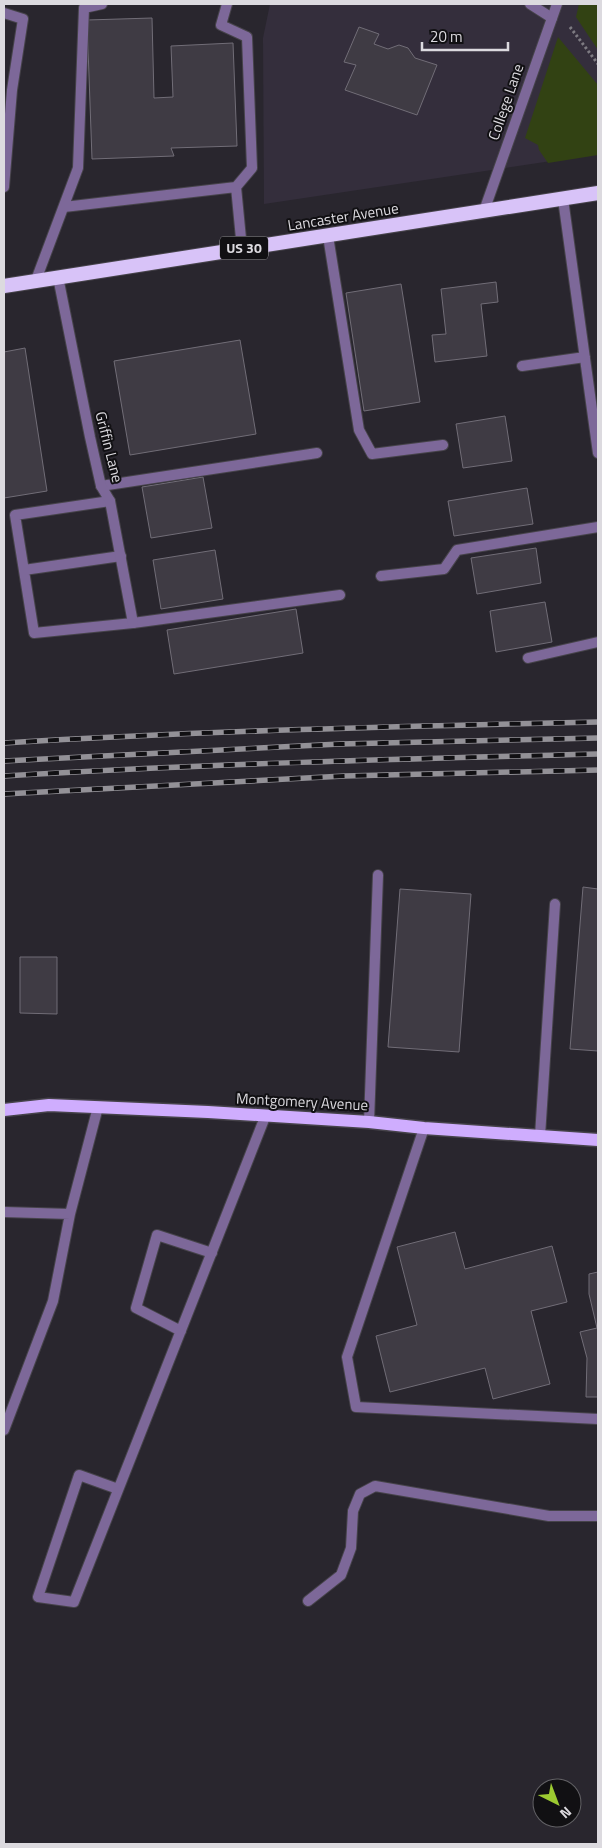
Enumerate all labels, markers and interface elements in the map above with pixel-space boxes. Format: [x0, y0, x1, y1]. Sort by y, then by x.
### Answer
scale bar [422, 20, 508, 52]
text: 20 m [430, 25, 463, 48]
street label: College Lane [482, 61, 529, 143]
street label: Lancaster Avenue [286, 196, 400, 237]
road number: US 30 [220, 237, 268, 260]
street label: Griffin Lane [90, 409, 129, 485]
street label: Montgomery Avenue [235, 1087, 369, 1116]
north arrow [532, 1778, 582, 1828]
text: N [555, 1802, 577, 1824]

